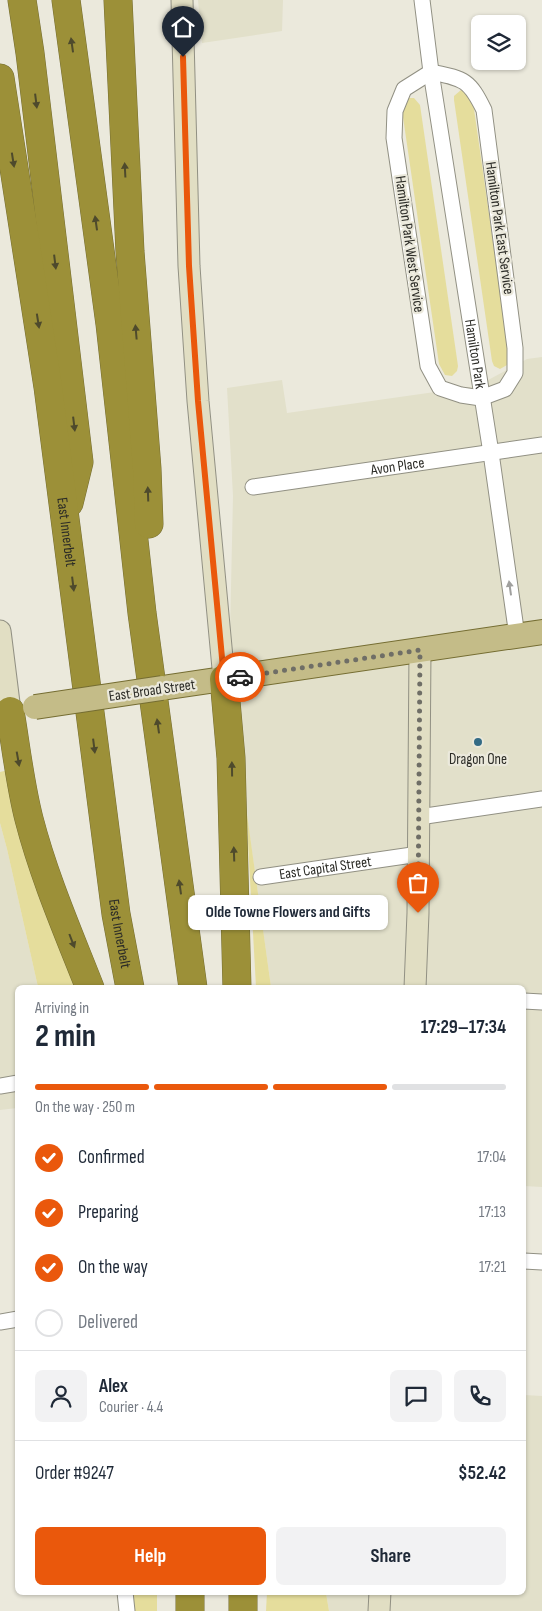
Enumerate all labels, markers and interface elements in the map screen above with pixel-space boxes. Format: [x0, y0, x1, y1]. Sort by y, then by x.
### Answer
pin [162, 6, 204, 57]
icon: home [169, 13, 197, 41]
map controls [471, 15, 526, 70]
button: layers [471, 15, 526, 70]
one-way arrow [68, 37, 76, 53]
one-way arrow [32, 93, 40, 109]
one-way arrow [10, 153, 18, 169]
street label: Hamilton Park East Service [481, 160, 518, 296]
one-way arrow [121, 162, 129, 178]
street label: Hamilton Park West Service [391, 175, 428, 314]
one-way arrow [92, 215, 100, 231]
one-way arrow [51, 255, 59, 271]
one-way arrow [34, 313, 42, 329]
street label: Hamilton Park [460, 318, 490, 390]
one-way arrow [132, 324, 140, 340]
one-way arrow [70, 416, 78, 432]
street label: Avon Place [369, 453, 426, 480]
one-way arrow [144, 486, 152, 502]
street label: East Innerbelt [52, 496, 80, 568]
one-way arrow [69, 577, 77, 593]
one-way arrow [506, 580, 514, 596]
courier [215, 652, 265, 702]
icon: car [226, 663, 254, 691]
street label: East Broad Street [108, 675, 197, 706]
one-way arrow [154, 718, 162, 734]
marker: Dragon One [472, 736, 484, 748]
one-way arrow [90, 738, 98, 754]
place label: Dragon One [449, 750, 507, 769]
one-way arrow [14, 751, 22, 767]
one-way arrow [227, 761, 235, 777]
one-way arrow [229, 846, 237, 862]
street label: East Capital Street [278, 852, 373, 884]
pin [397, 862, 439, 913]
icon: bag [404, 869, 432, 897]
one-way arrow [176, 879, 184, 895]
callout: Olde Towne Flowers and Gifts [188, 896, 388, 930]
street label: East Innerbelt [104, 898, 135, 970]
text: Olde Towne Flowers and Gifts [206, 903, 370, 922]
one-way arrow [69, 934, 76, 949]
text: Arriving in [35, 999, 89, 1018]
text: 17:29–17:34 [421, 1016, 506, 1039]
text: 2 min [35, 1017, 96, 1056]
text: On the way · 250 m [35, 1098, 135, 1117]
icon: check [35, 1144, 63, 1172]
text: Confirmed [78, 1146, 145, 1169]
text: 17:04 [477, 1148, 506, 1167]
icon: check [35, 1199, 63, 1227]
text: Preparing [78, 1201, 139, 1224]
text: 17:13 [479, 1203, 506, 1222]
icon: check [35, 1254, 63, 1282]
text: On the way [78, 1256, 148, 1279]
text: 17:21 [479, 1258, 506, 1277]
text: Delivered [78, 1311, 138, 1334]
button: person [35, 1370, 87, 1422]
button: chat [390, 1370, 442, 1422]
button: phone [454, 1370, 506, 1422]
text: Alex [99, 1375, 128, 1398]
text: Courier · 4.4 [99, 1398, 163, 1417]
text: Order #9247 [35, 1462, 114, 1485]
text: $52.42 [458, 1462, 506, 1485]
button: Help [35, 1527, 266, 1585]
button: Share [276, 1527, 506, 1585]

